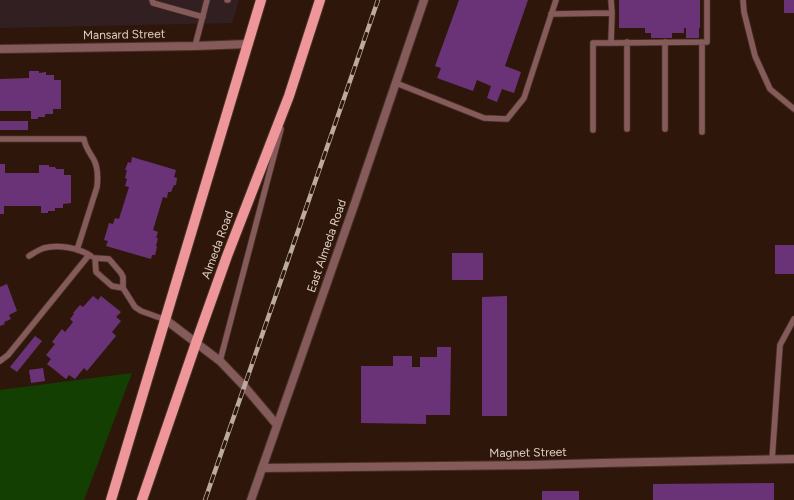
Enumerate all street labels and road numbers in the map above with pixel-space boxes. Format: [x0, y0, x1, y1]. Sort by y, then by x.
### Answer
street label: Mansard Street [83, 27, 165, 43]
street label: East Almeda Road [304, 198, 350, 294]
street label: Almeda Road [199, 209, 237, 281]
street label: Magnet Street [489, 445, 567, 461]

